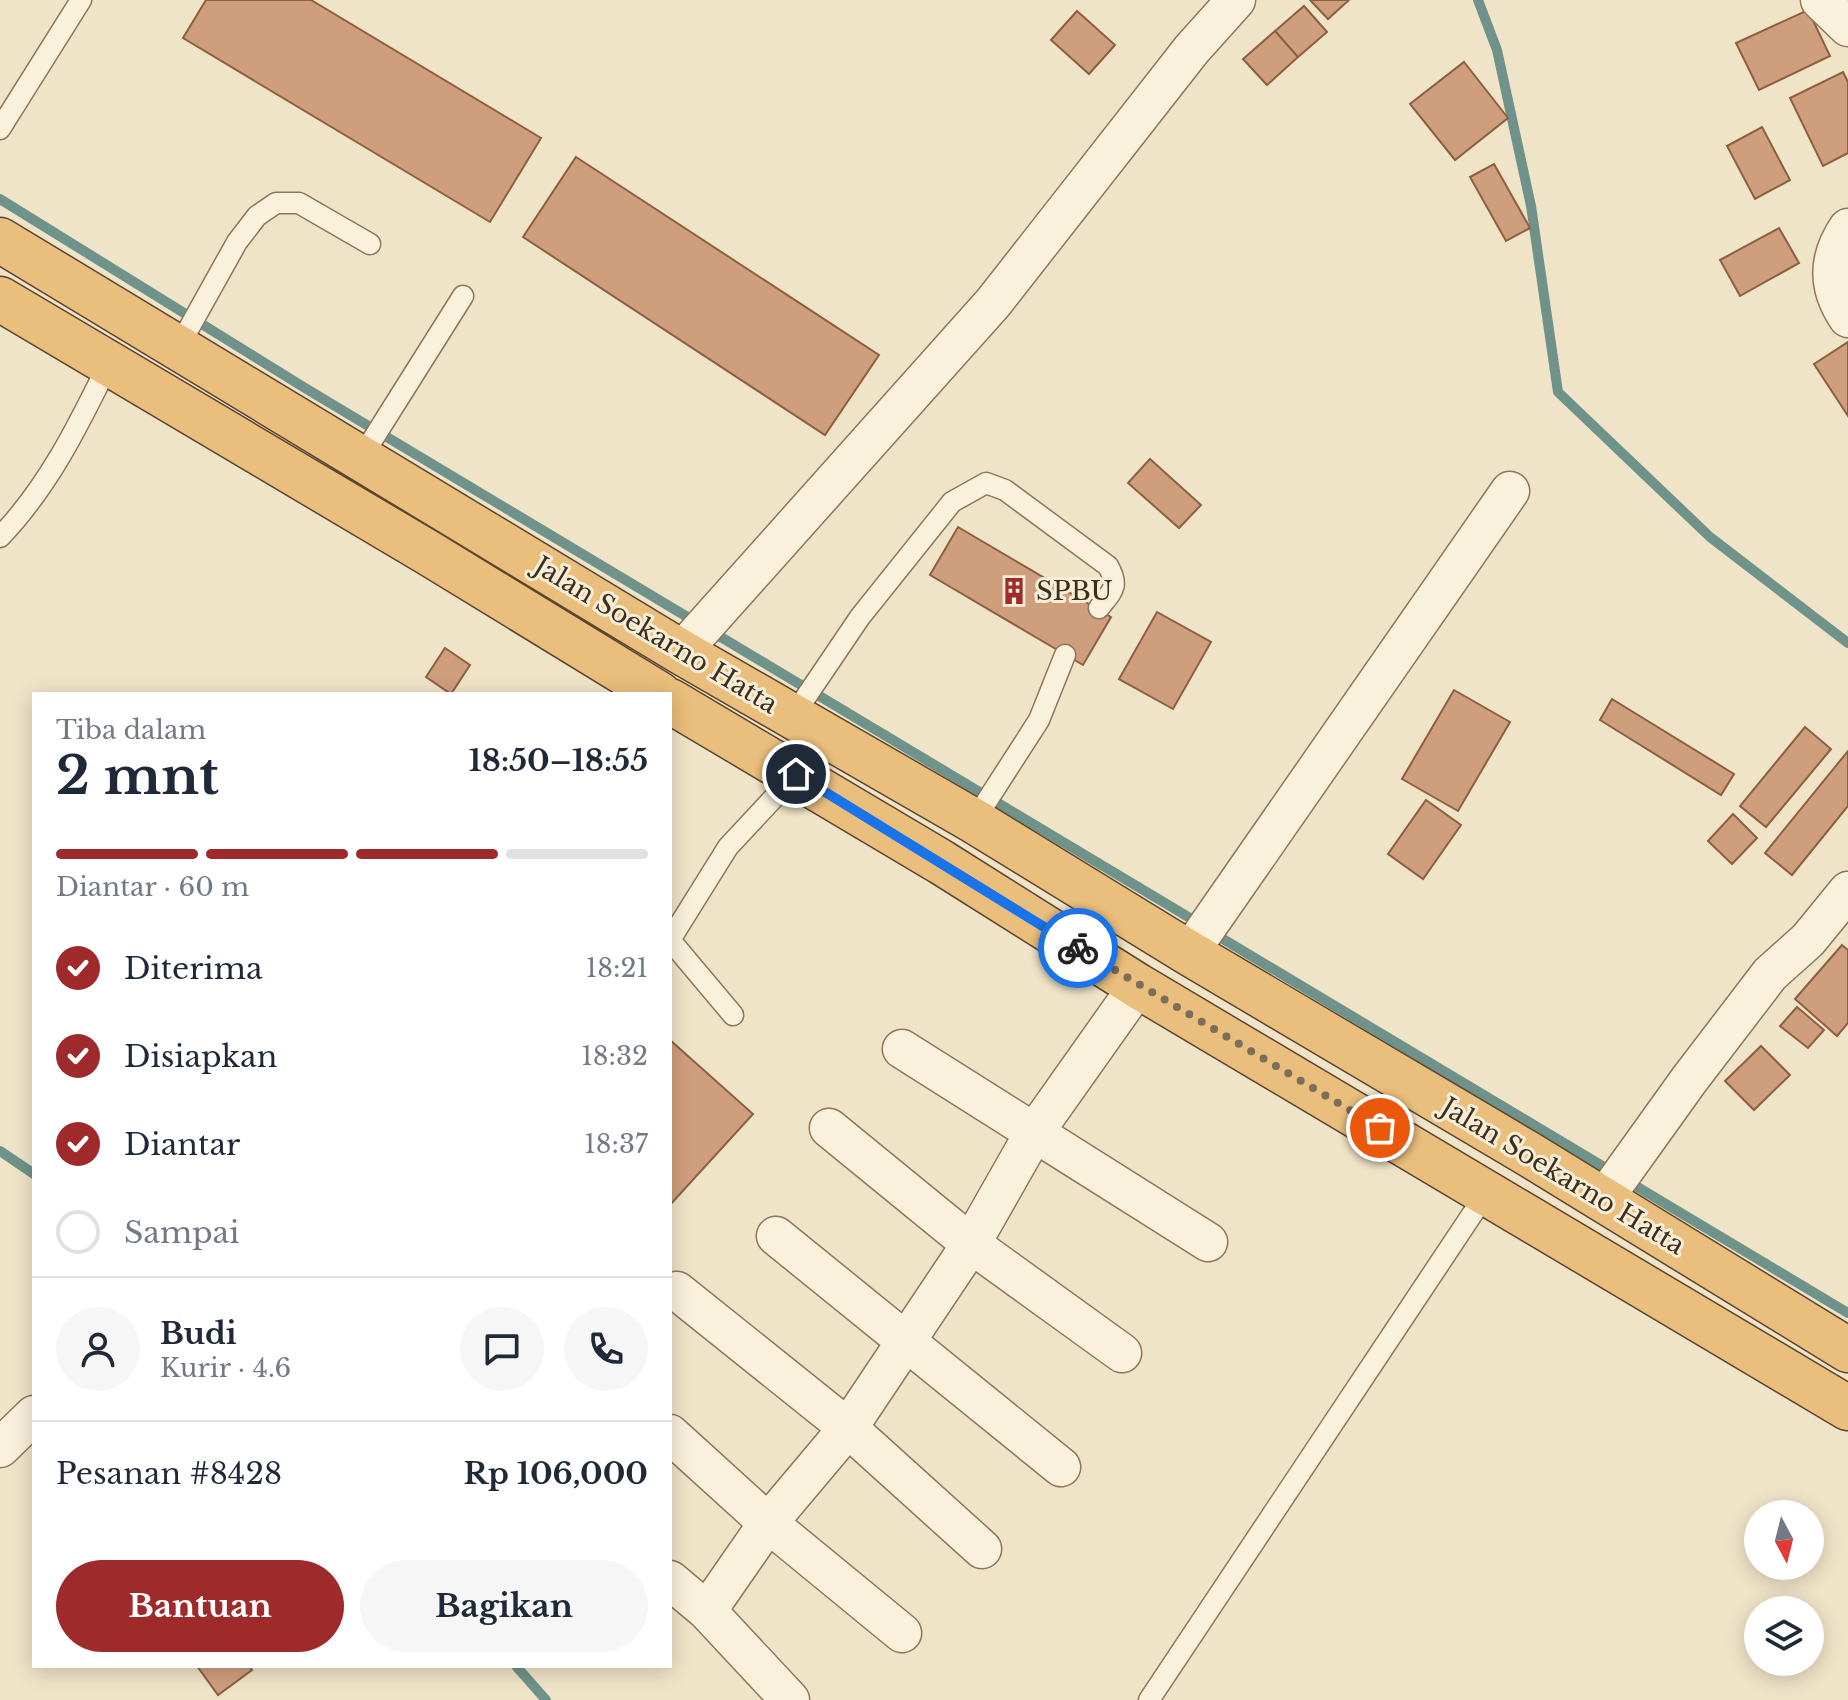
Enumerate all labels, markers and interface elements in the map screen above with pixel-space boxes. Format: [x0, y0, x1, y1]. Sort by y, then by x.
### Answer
street label: Jalan Soekarno Hatta [526, 548, 784, 721]
place label: SPBU [1036, 575, 1113, 607]
building icon: SPBU [999, 576, 1029, 606]
text: Tiba dalam [56, 714, 206, 746]
pin [762, 740, 830, 808]
text: 18:50–18:55 [469, 742, 648, 779]
text: 2 mnt [56, 744, 219, 808]
icon: home [774, 752, 818, 796]
text: Diantar · 60 m [56, 871, 249, 903]
courier [1038, 908, 1118, 988]
icon: bike [1056, 926, 1100, 970]
icon: check [56, 946, 100, 990]
text: Diterima [124, 950, 263, 987]
text: 18:21 [586, 952, 648, 984]
icon: check [56, 1034, 100, 1078]
text: Disiapkan [124, 1038, 277, 1075]
text: 18:32 [581, 1040, 648, 1072]
street label: Jalan Soekarno Hatta [1433, 1089, 1691, 1262]
pin [1346, 1094, 1414, 1162]
icon: bag [1358, 1106, 1402, 1150]
icon: check [56, 1122, 100, 1166]
text: Diantar [124, 1126, 240, 1163]
text: 18:37 [584, 1128, 648, 1160]
text: Sampai [124, 1214, 239, 1251]
button: person [56, 1307, 140, 1391]
button: chat [460, 1307, 544, 1391]
button: phone [564, 1307, 648, 1391]
text: Budi [160, 1315, 237, 1352]
text: Kurir · 4.6 [160, 1352, 291, 1384]
text: Pesanan #8428 [56, 1455, 282, 1492]
text: Rp 106,000 [464, 1455, 648, 1492]
north arrow [1744, 1500, 1824, 1580]
map controls [1744, 1500, 1824, 1676]
button: Bantuan [56, 1560, 344, 1652]
button: Bagikan [360, 1560, 648, 1652]
button: layers [1744, 1596, 1824, 1676]

